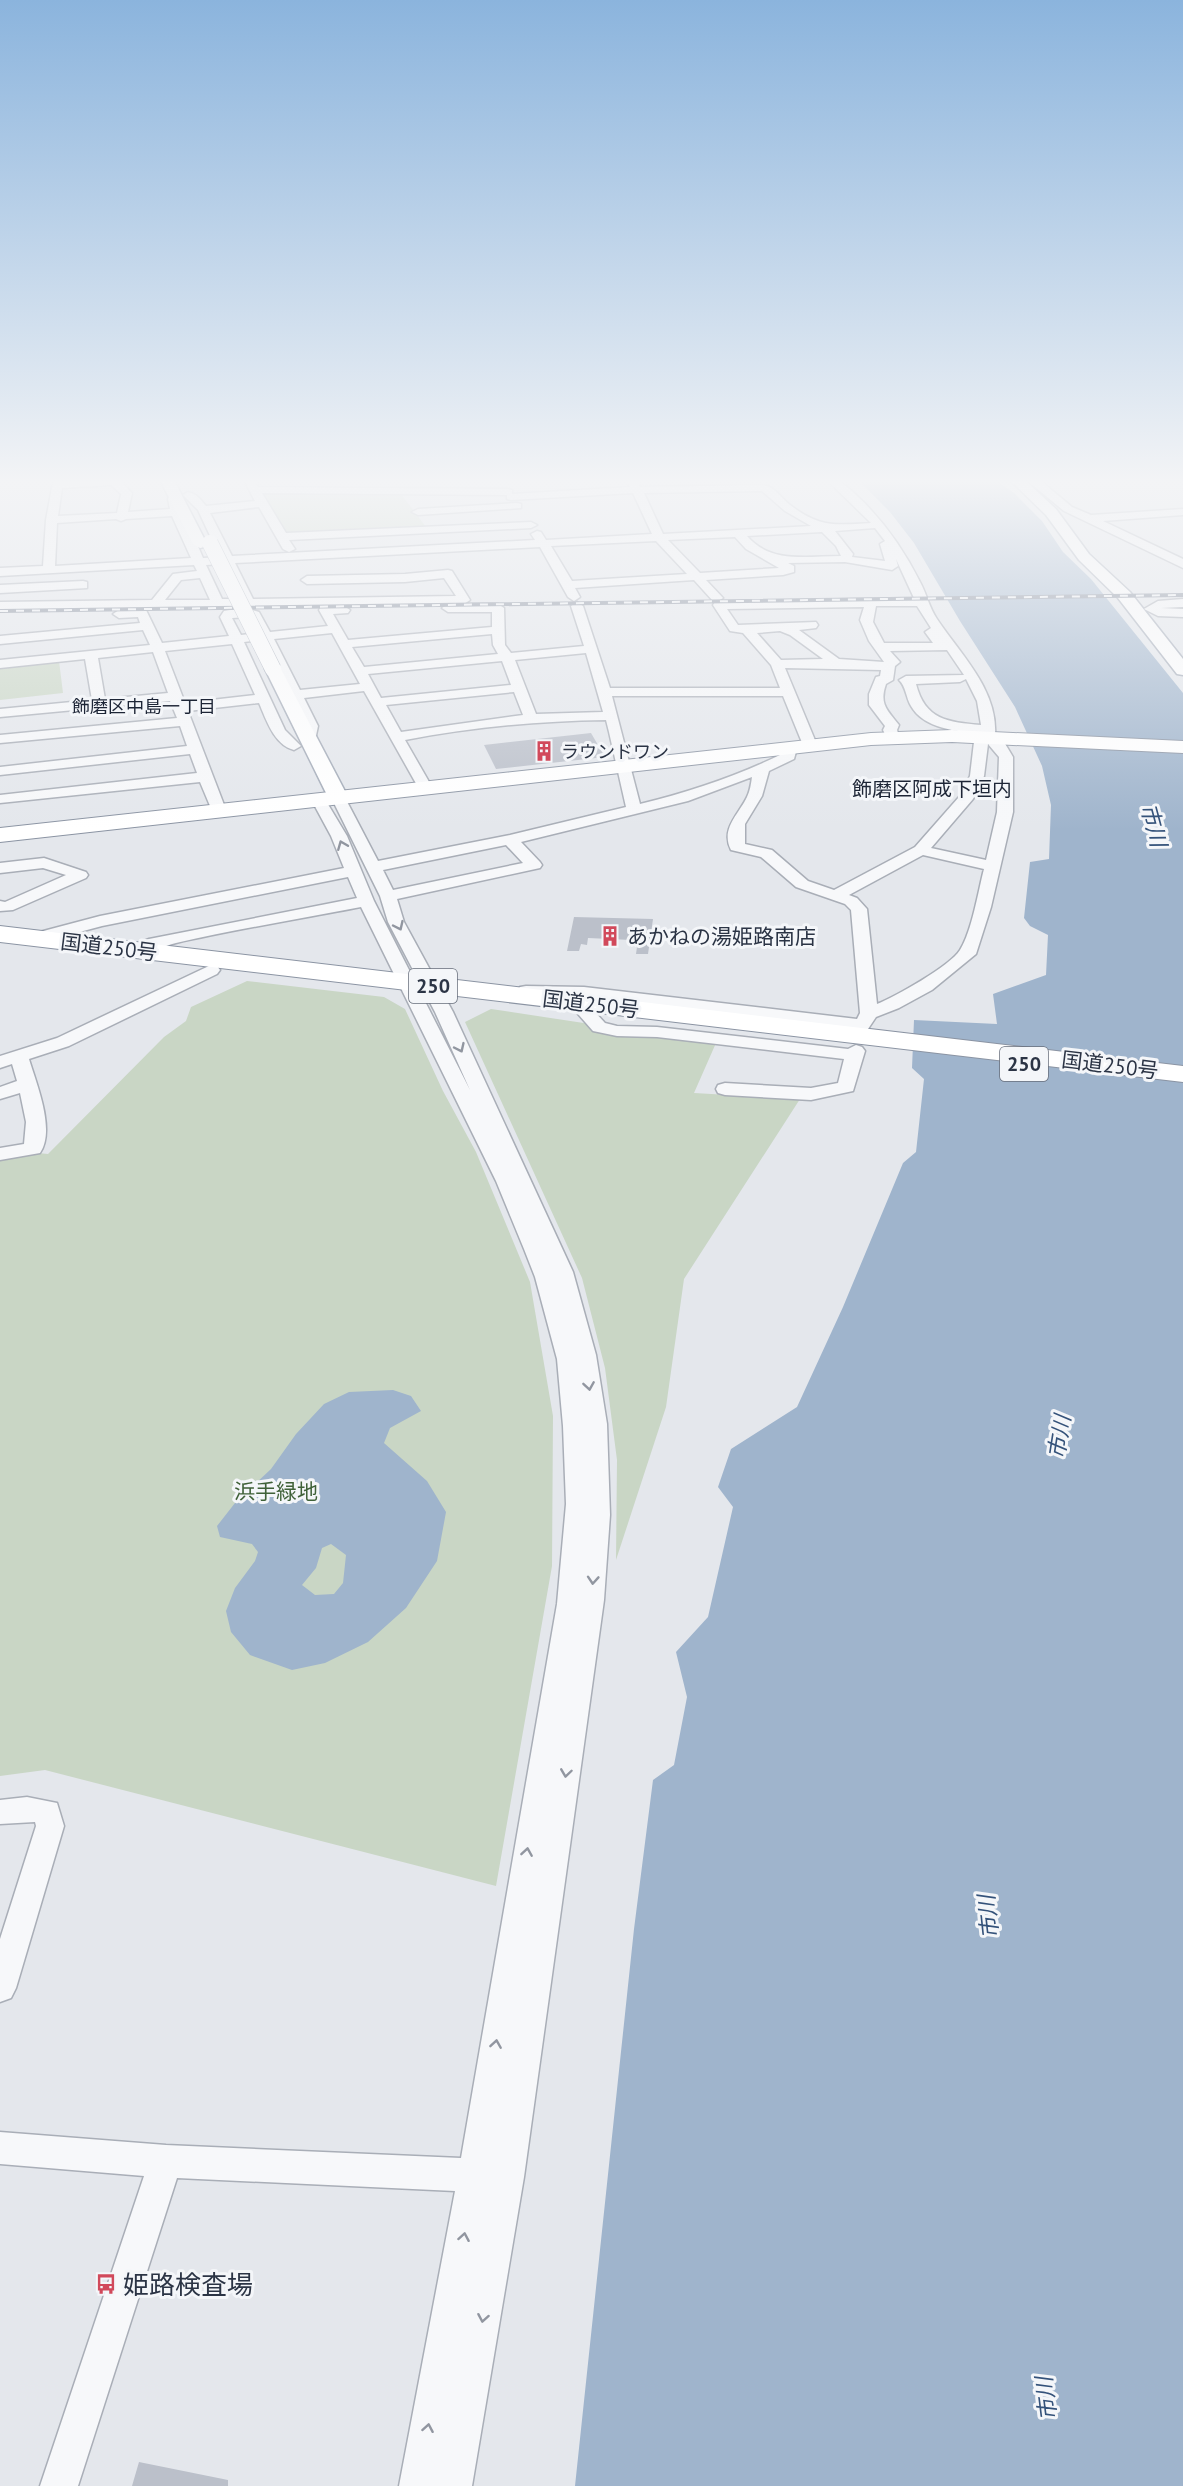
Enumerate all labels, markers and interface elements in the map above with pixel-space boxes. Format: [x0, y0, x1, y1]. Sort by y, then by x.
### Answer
district label: 飾磨区中島一丁目 [72, 695, 216, 718]
building icon: ラウンドワン [532, 739, 556, 763]
place label: ラウンドワン [561, 740, 669, 763]
district label: 飾磨区阿成下垣内 [852, 776, 1012, 802]
water label: 市川 [1135, 800, 1174, 852]
one-way arrow [337, 840, 349, 851]
one-way arrow [391, 919, 403, 930]
place label: あかねの湯姫路南店 [627, 923, 816, 950]
building icon: あかねの湯姫路南店 [598, 924, 622, 948]
street label: 国道250号 [59, 928, 159, 966]
road number: 250 [409, 969, 457, 1003]
street label: 国道250号 [541, 985, 641, 1023]
one-way arrow [453, 1042, 465, 1053]
street label: 国道250号 [1060, 1046, 1160, 1084]
road number: 250 [1000, 1047, 1048, 1081]
one-way arrow [583, 1381, 595, 1390]
water label: 市川 [1042, 1411, 1077, 1461]
park label: 浜手緑地 [234, 1478, 318, 1505]
one-way arrow [586, 1576, 599, 1585]
one-way arrow [560, 1769, 572, 1778]
one-way arrow [521, 1847, 533, 1857]
water label: 市川 [972, 1892, 1004, 1940]
one-way arrow [489, 2040, 502, 2050]
one-way arrow [457, 2232, 470, 2242]
place label: 姫路検査場 [123, 2268, 253, 2301]
bus stop icon: 姫路検査場 [94, 2272, 118, 2296]
one-way arrow [477, 2312, 490, 2322]
water label: 市川 [1029, 2373, 1063, 2423]
one-way arrow [422, 2424, 434, 2433]

